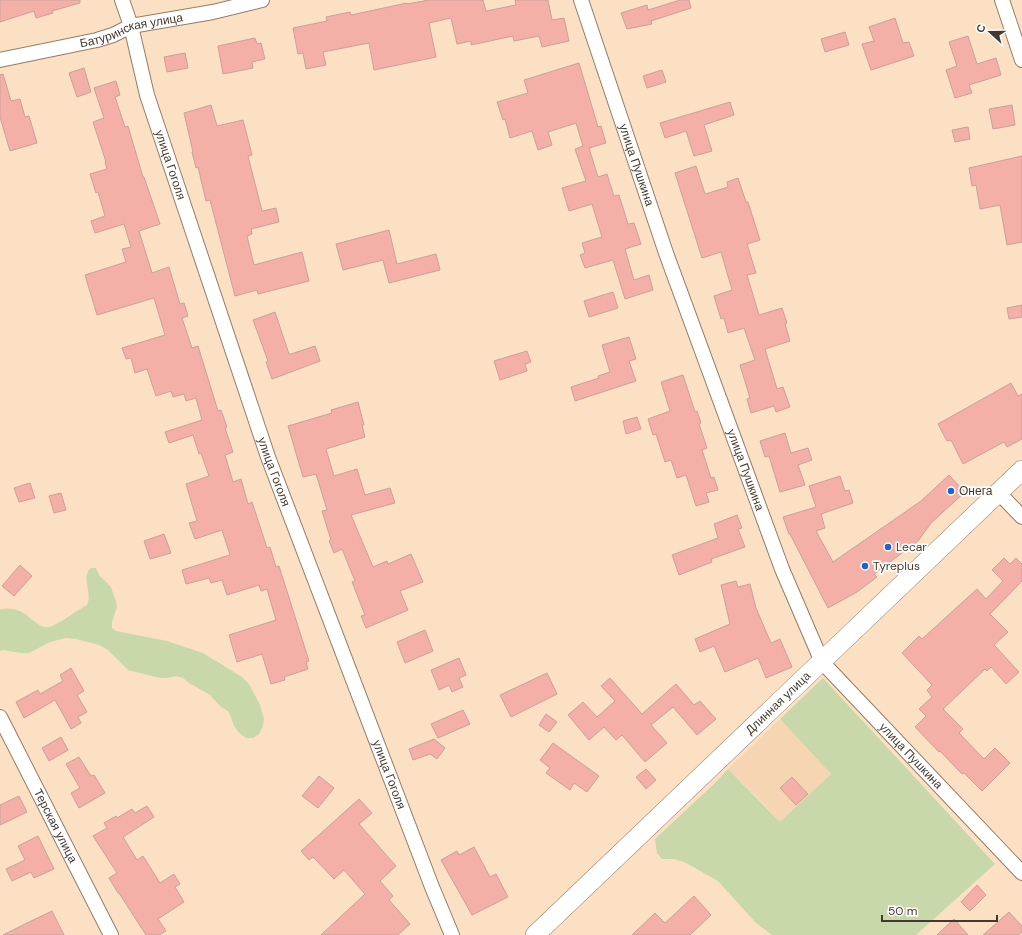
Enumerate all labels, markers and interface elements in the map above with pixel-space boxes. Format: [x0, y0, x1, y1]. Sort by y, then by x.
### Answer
street label: Батуринская улица [78, 9, 184, 51]
north arrow [970, 12, 1010, 52]
text: С [973, 22, 989, 35]
street label: улица Пушкина [615, 122, 658, 208]
street label: улица Гоголя [151, 128, 189, 202]
street label: улица Пушкина [723, 427, 768, 513]
street label: улица Гоголя [254, 435, 294, 509]
place label: Онега [959, 483, 993, 499]
marker: Онега [946, 486, 956, 496]
place label: Lecar [896, 539, 927, 555]
marker: Lecar [883, 542, 893, 552]
place label: Tyreplus [873, 558, 920, 574]
marker: Tyreplus [860, 561, 870, 571]
street label: Длинная улица [742, 668, 814, 738]
street label: улица Пушкина [876, 719, 946, 793]
street label: улица Гоголя [369, 738, 410, 811]
street label: Терская улица [30, 786, 81, 866]
scale bar [882, 897, 997, 923]
text: 50 m [888, 903, 917, 919]

